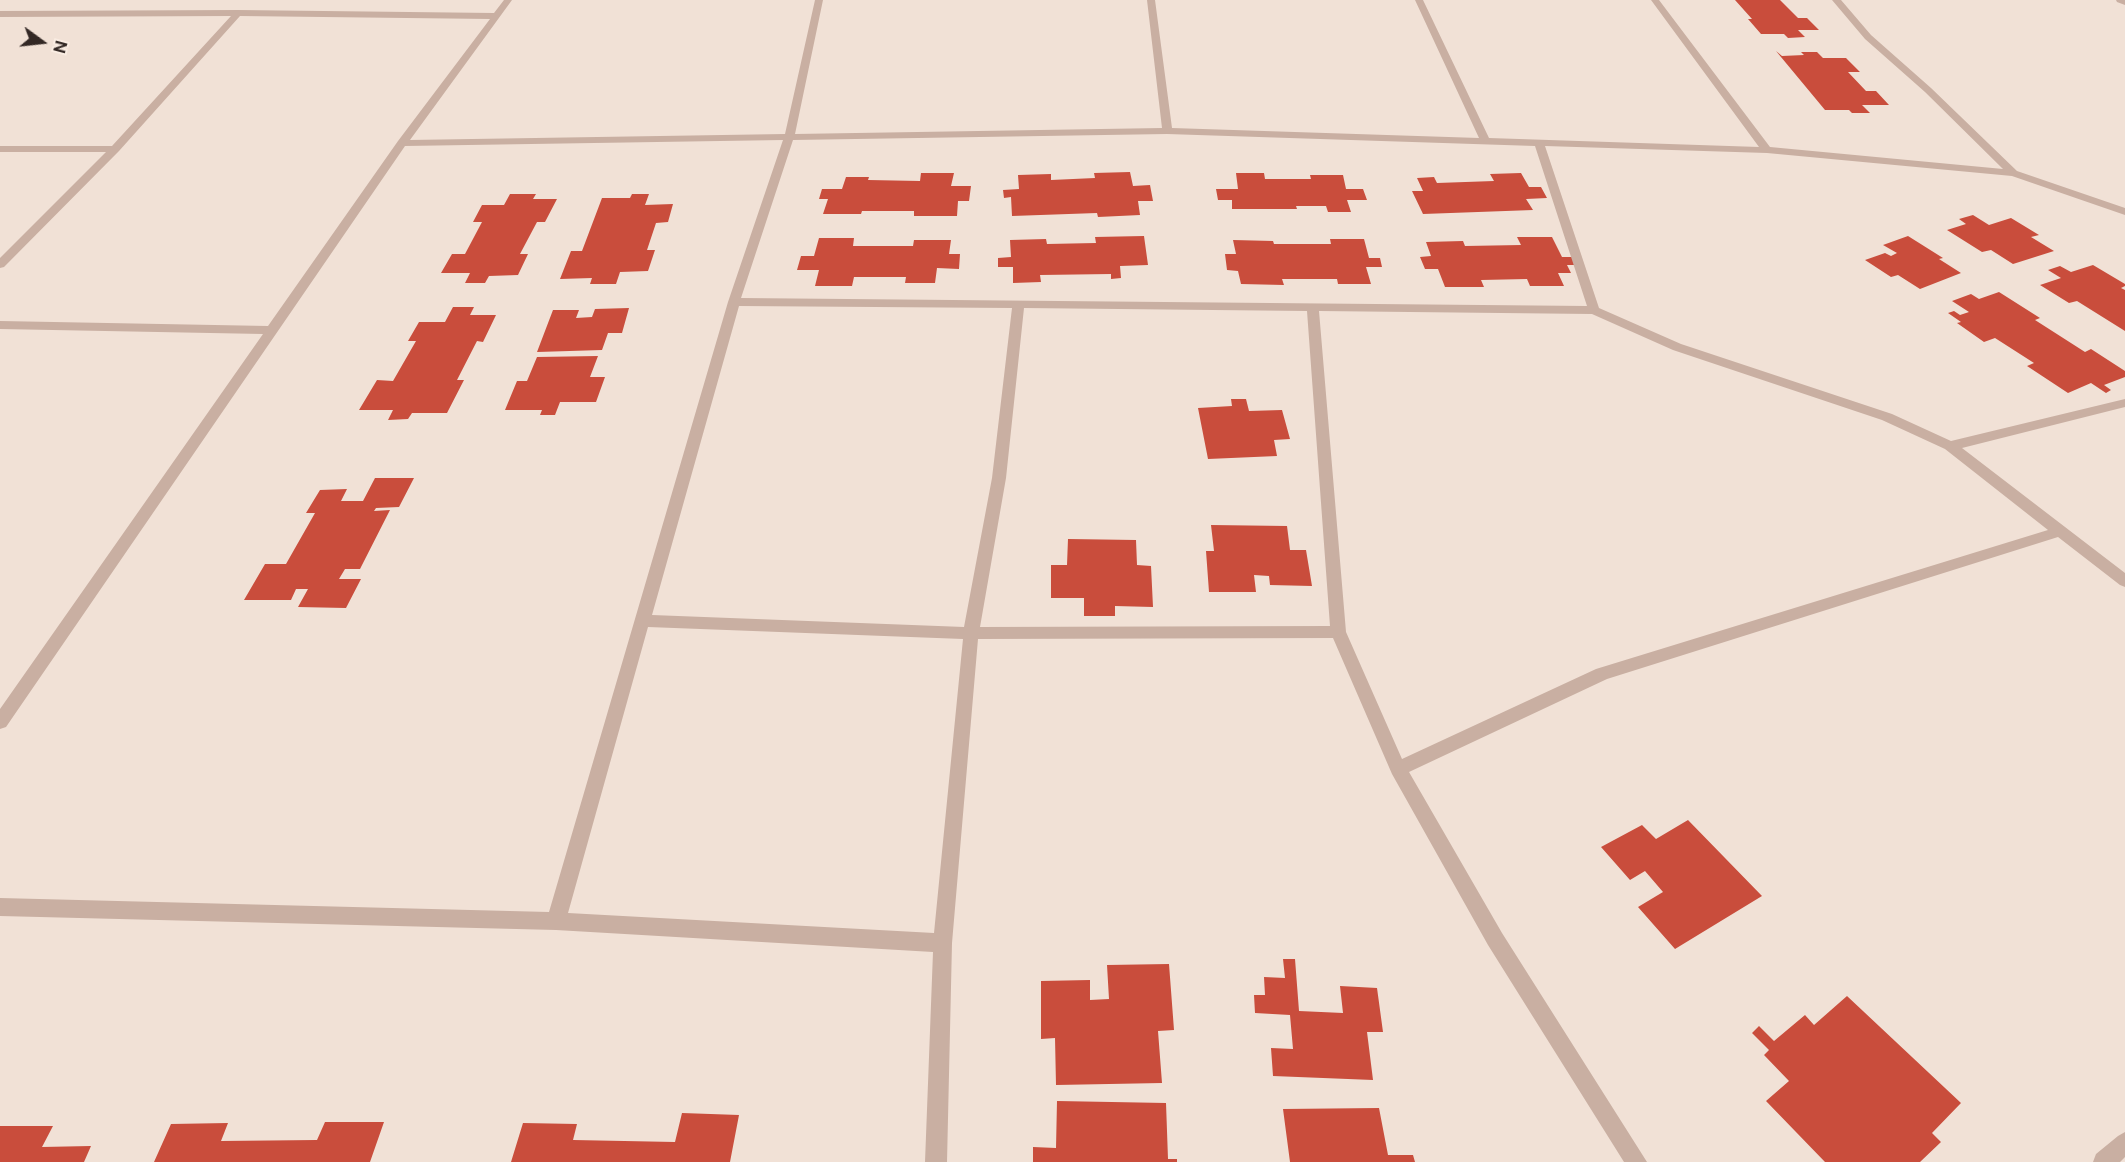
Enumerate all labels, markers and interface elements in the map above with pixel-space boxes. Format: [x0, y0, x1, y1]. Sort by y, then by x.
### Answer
north arrow [12, 12, 72, 72]
text: N [49, 38, 71, 55]

